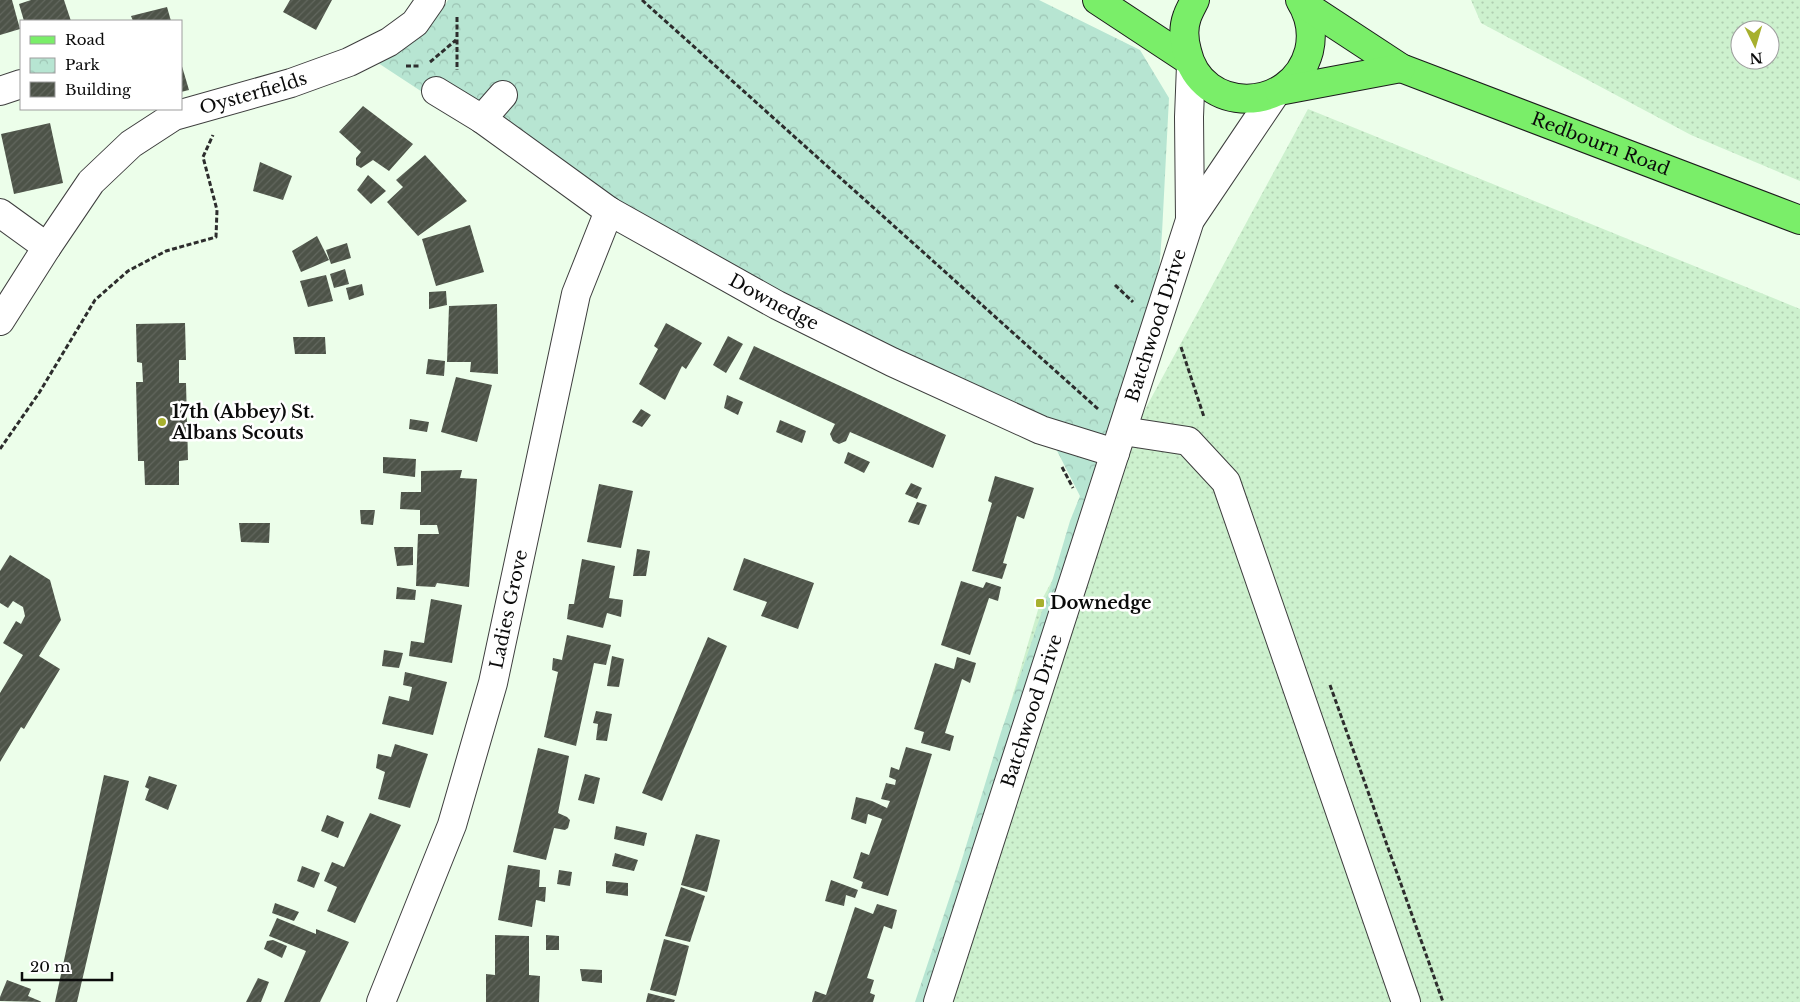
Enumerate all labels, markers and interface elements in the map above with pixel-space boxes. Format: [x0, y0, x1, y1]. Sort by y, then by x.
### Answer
legend [20, 20, 182, 110]
north arrow [1730, 20, 1780, 70]
text: Road [65, 30, 105, 49]
text: N [1749, 48, 1763, 67]
text: Park [65, 55, 101, 74]
street label: Oysterfields [197, 67, 310, 119]
text: Building [65, 80, 132, 99]
street label: Redbourn Road [1528, 108, 1673, 180]
street label: Batchwood Drive [1121, 246, 1191, 405]
street label: Downedge [725, 269, 822, 335]
place label: 17th (Abbey) St. Albans Scouts [171, 401, 315, 444]
marker: 17th (Abbey) St. Albans Scouts [156, 416, 168, 428]
street label: Ladies Grove [485, 547, 532, 671]
place label: Downedge [1050, 592, 1152, 614]
marker: Downedge [1034, 597, 1046, 609]
street label: Batchwood Drive [997, 631, 1067, 790]
scale bar [22, 950, 112, 982]
text: 20 m [30, 957, 70, 976]

